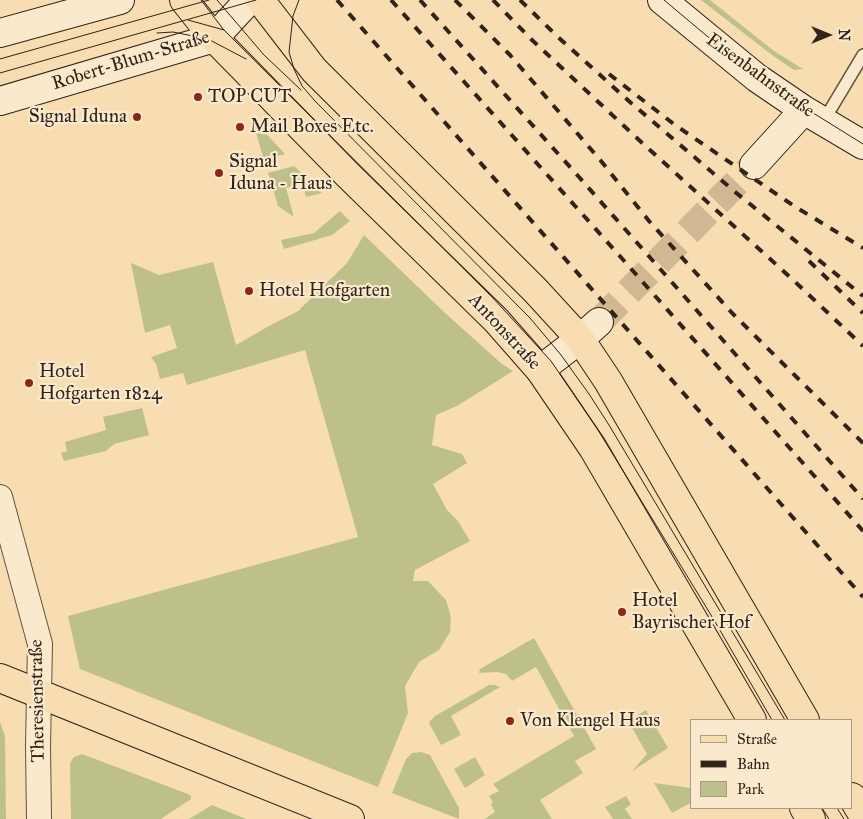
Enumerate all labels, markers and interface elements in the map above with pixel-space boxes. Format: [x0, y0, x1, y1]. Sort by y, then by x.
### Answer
north arrow [803, 10, 853, 60]
street label: Robert-Blum-Straße [49, 26, 213, 96]
street label: Eisenbahnstraße [701, 29, 819, 123]
text: N [835, 29, 852, 41]
place label: TOP CUT [208, 86, 291, 108]
marker: TOP CUT [192, 91, 204, 103]
place label: Signal Iduna [29, 106, 127, 128]
marker: Signal Iduna [131, 111, 143, 123]
place label: Mail Boxes Etc. [250, 116, 374, 138]
marker: Mail Boxes Etc. [234, 121, 246, 133]
place label: Signal Iduna - Haus [229, 151, 332, 195]
marker: Signal Iduna - Haus [213, 167, 225, 179]
place label: Hotel Hofgarten [259, 280, 390, 302]
marker: Hotel Hofgarten [243, 285, 255, 297]
street label: Antonstraße [463, 289, 545, 375]
place label: Hotel Hofgarten 1824 [39, 361, 162, 405]
marker: Hotel Hofgarten 1824 [23, 377, 35, 389]
place label: Hotel Bayrischer Hof [632, 590, 750, 634]
marker: Hotel Bayrischer Hof [616, 606, 628, 618]
street label: Theresienstraße [26, 639, 50, 763]
place label: Von Klengel Haus [520, 710, 660, 732]
marker: Von Klengel Haus [504, 715, 516, 727]
legend [690, 719, 853, 809]
text: Straße [737, 730, 777, 748]
text: Bahn [737, 755, 770, 773]
text: Park [737, 780, 764, 798]

